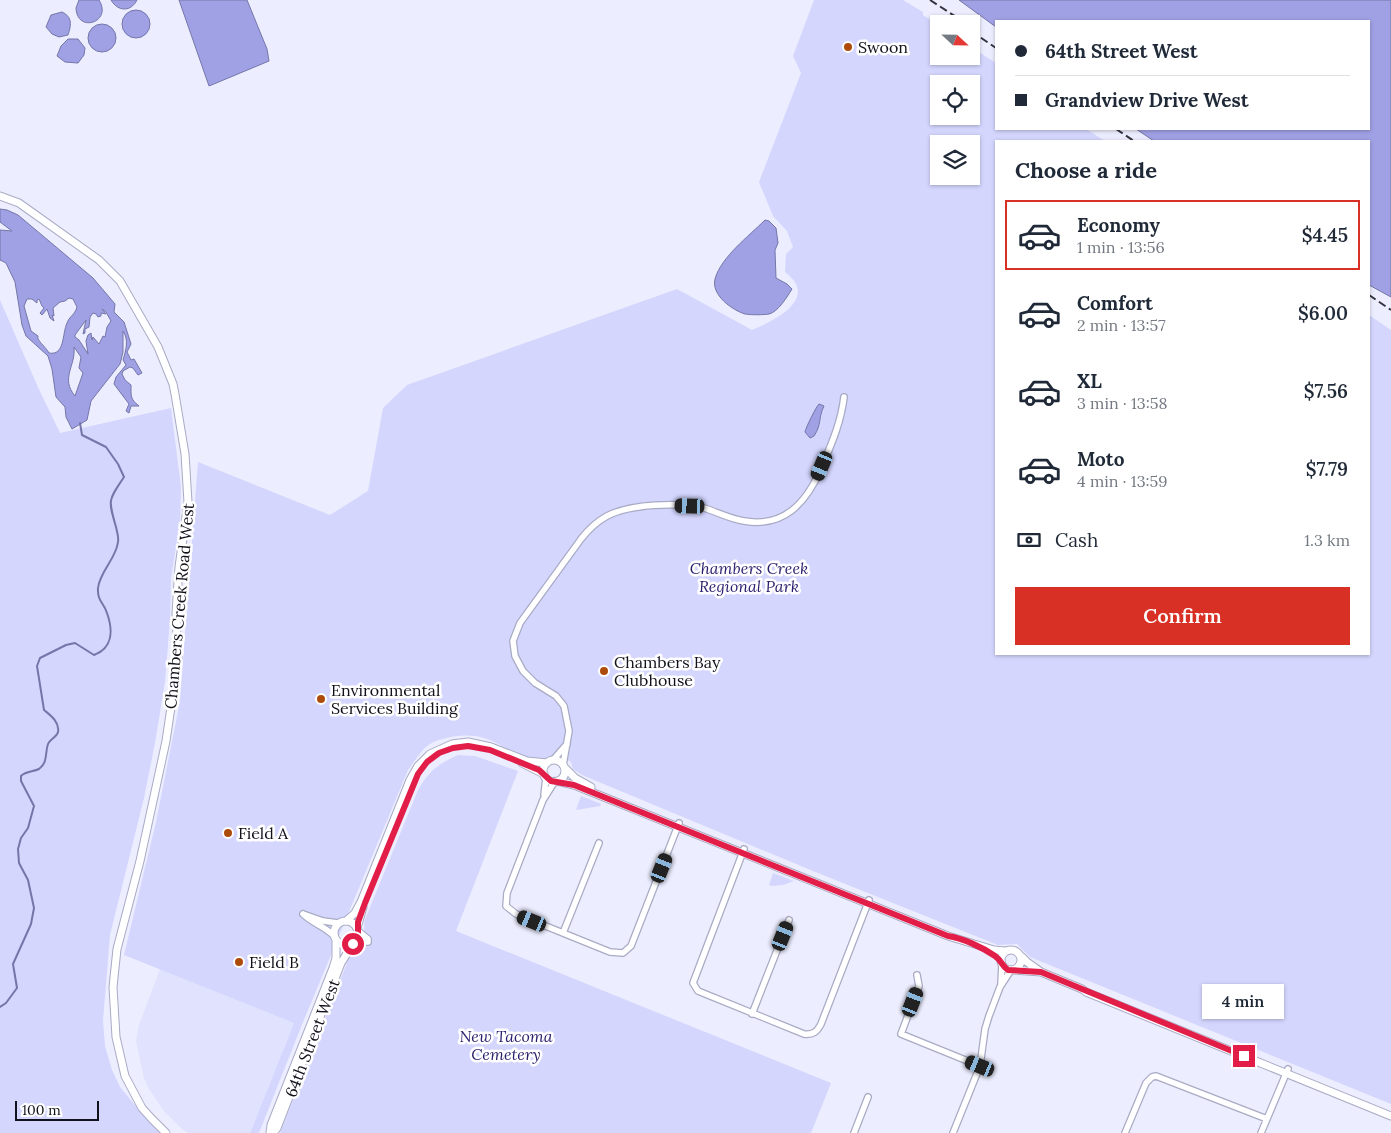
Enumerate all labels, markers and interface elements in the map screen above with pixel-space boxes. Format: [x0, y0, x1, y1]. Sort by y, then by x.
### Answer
north arrow [930, 15, 980, 65]
map controls [930, 15, 980, 185]
place label: Swoon [858, 37, 908, 57]
text: 64th Street West [1045, 39, 1198, 63]
marker: Swoon [842, 41, 854, 53]
button: locate [930, 75, 980, 125]
text: Grandview Drive West [1045, 88, 1249, 112]
button: layers [930, 135, 980, 185]
text: Choose a ride [1015, 156, 1157, 184]
icon: car [1017, 213, 1062, 258]
text: Economy [1077, 213, 1160, 237]
text: $4.45 [1302, 223, 1348, 247]
text: 1 min · 13:56 [1077, 237, 1165, 257]
icon: car [1017, 291, 1062, 336]
text: Comfort [1077, 291, 1153, 315]
text: $6.00 [1298, 301, 1348, 325]
text: 2 min · 13:57 [1077, 315, 1166, 335]
icon: car [1017, 369, 1062, 414]
text: XL [1077, 369, 1102, 393]
text: $7.56 [1304, 379, 1348, 403]
text: 3 min · 13:58 [1077, 393, 1168, 413]
icon: car [1017, 447, 1062, 492]
text: Moto [1077, 447, 1124, 471]
car [809, 449, 834, 483]
text: $7.79 [1306, 457, 1348, 481]
text: 4 min · 13:59 [1077, 471, 1168, 491]
car [674, 498, 705, 514]
street label: Chambers Creek Road West [160, 501, 198, 710]
icon: cash [1015, 526, 1043, 554]
text: Cash [1055, 528, 1098, 552]
text: 1.3 km [1304, 530, 1350, 550]
park label: Chambers Creek Regional Park [690, 558, 808, 596]
button: Confirm [1015, 587, 1350, 645]
place label: Chambers Bay Clubhouse [614, 652, 721, 690]
marker: Chambers Bay Clubhouse [598, 665, 610, 677]
place label: Environmental Services Building [331, 680, 459, 718]
marker: Environmental Services Building [315, 693, 327, 705]
place label: Field A [238, 823, 289, 843]
marker: Field A [222, 827, 234, 839]
car [649, 851, 674, 885]
car [515, 908, 548, 934]
car [770, 919, 795, 953]
route start [342, 933, 364, 955]
place label: Field B [249, 952, 299, 972]
marker: Field B [233, 956, 245, 968]
street label: 64th Street West [280, 975, 344, 1100]
callout: 4 min [1203, 984, 1285, 1018]
car [900, 985, 925, 1019]
text: 4 min [1222, 991, 1264, 1011]
park label: New Tacoma Cemetery [459, 1026, 553, 1064]
route end [1233, 1045, 1255, 1067]
car [963, 1053, 996, 1079]
scale bar [15, 1098, 99, 1121]
text: 100 m [22, 1101, 61, 1119]

